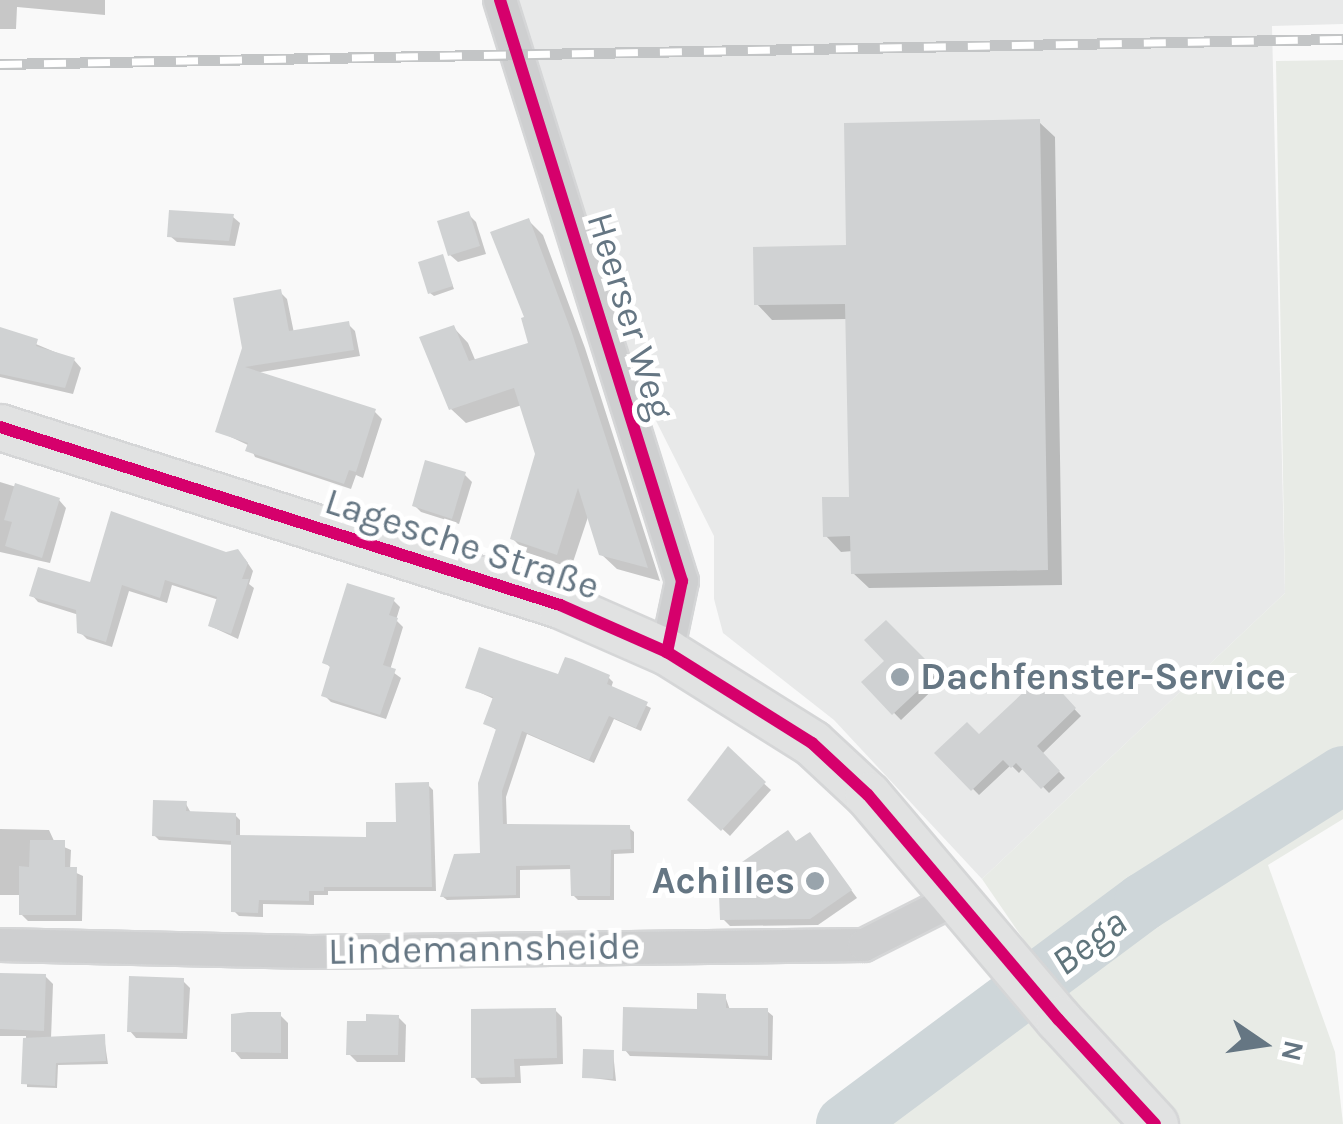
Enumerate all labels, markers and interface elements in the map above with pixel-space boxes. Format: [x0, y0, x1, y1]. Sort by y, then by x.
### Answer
street label: Heerser Weg [577, 207, 683, 425]
street label: Lagesche Straße [319, 478, 605, 610]
place label: Dachfenster-Service [920, 654, 1286, 700]
marker: Dachfenster-Service [889, 666, 911, 688]
place label: Achilles [652, 858, 795, 904]
marker: Achilles [804, 870, 826, 892]
water label: Bega [1042, 898, 1136, 986]
street label: Lindemannsheide [328, 923, 640, 975]
north arrow [1213, 994, 1313, 1094]
text: N [1274, 1037, 1311, 1064]

